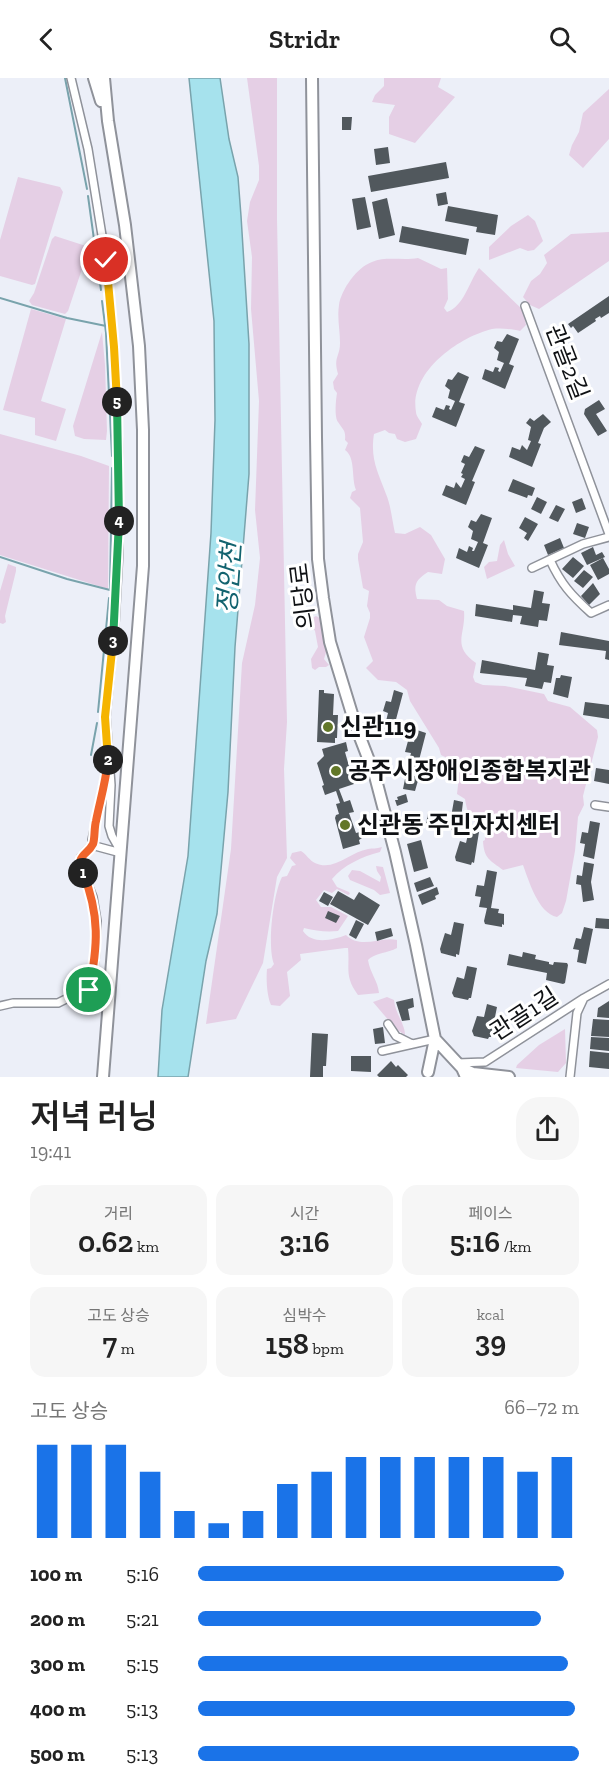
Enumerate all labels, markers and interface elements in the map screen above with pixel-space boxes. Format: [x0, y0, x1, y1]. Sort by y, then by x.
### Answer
icon: back [30, 23, 63, 56]
text: Stridr [269, 23, 340, 55]
icon: search [546, 23, 579, 56]
pin [80, 234, 131, 285]
icon: check [89, 243, 122, 276]
street label: 관골2길 [540, 320, 595, 404]
pin: 5 [102, 387, 132, 417]
text: 5 [113, 392, 121, 411]
pin: 4 [104, 506, 134, 536]
text: 4 [114, 511, 124, 530]
water label: 정안천 [211, 538, 248, 615]
street label: 의당로 [284, 561, 321, 631]
pin: 3 [98, 626, 128, 656]
text: 3 [109, 631, 117, 650]
place label: 신관119 [340, 712, 417, 741]
marker: 신관119 [321, 720, 335, 734]
pin: 2 [93, 745, 123, 775]
text: 2 [104, 750, 112, 769]
place label: 공주시장애인종합복지관 [348, 756, 591, 785]
marker: 공주시장애인종합복지관 [329, 764, 343, 778]
place label: 신관동 주민자치센터 [357, 810, 560, 839]
marker: 신관동 주민자치센터 [338, 818, 352, 832]
pin: 1 [68, 858, 98, 888]
text: 1 [80, 863, 86, 882]
pin [63, 964, 114, 1015]
icon: arrive [72, 973, 105, 1006]
street label: 관골1길 [484, 981, 563, 1046]
text: 저녁 러닝 [30, 1097, 158, 1136]
button: share [516, 1097, 579, 1160]
text: 19:41 [30, 1139, 71, 1163]
text: 거리 [104, 1204, 133, 1223]
text: 시간 [290, 1204, 319, 1223]
text: 페이스 [468, 1204, 513, 1223]
text: 0.62 [78, 1224, 133, 1260]
text: 3:16 [279, 1224, 330, 1260]
text: 5:16 [450, 1224, 500, 1260]
text: km [133, 1237, 159, 1256]
text: /km [500, 1237, 531, 1256]
text: kcal [477, 1305, 504, 1324]
text: 고도 상승 [87, 1306, 150, 1325]
text: 심박수 [282, 1306, 327, 1325]
text: 39 [475, 1324, 506, 1360]
text: 7 [102, 1326, 117, 1362]
text: 158 [265, 1326, 309, 1362]
text: m [117, 1339, 135, 1358]
text: bpm [309, 1339, 344, 1358]
text: 66–72 m [504, 1395, 579, 1419]
text: 고도 상승 [30, 1399, 108, 1423]
text: 100 m [30, 1562, 82, 1586]
text: 5:16 [126, 1562, 159, 1586]
text: 200 m [30, 1607, 85, 1631]
text: 5:21 [126, 1607, 159, 1631]
text: 300 m [30, 1652, 85, 1676]
text: 5:15 [126, 1652, 159, 1676]
text: 400 m [30, 1697, 86, 1721]
text: 5:13 [126, 1697, 158, 1721]
text: 500 m [30, 1742, 85, 1766]
text: 5:13 [126, 1742, 158, 1766]

